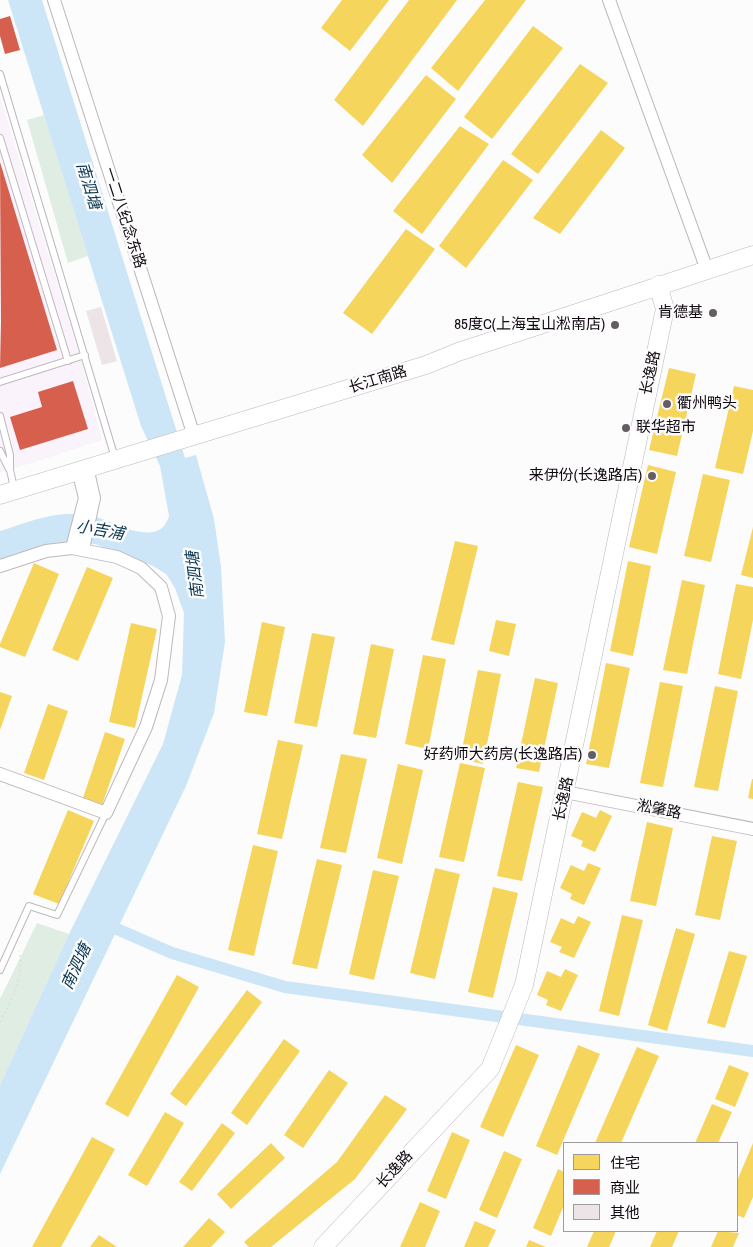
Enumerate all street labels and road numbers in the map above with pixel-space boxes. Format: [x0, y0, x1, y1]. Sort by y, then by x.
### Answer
street label: 一二八纪念东路 [99, 165, 149, 271]
street label: 长逸路 [638, 349, 664, 397]
street label: 长江南路 [347, 363, 409, 397]
street label: 长逸路 [551, 775, 577, 823]
street label: 淞肇路 [635, 797, 683, 823]
street label: 长逸路 [373, 1147, 417, 1193]

